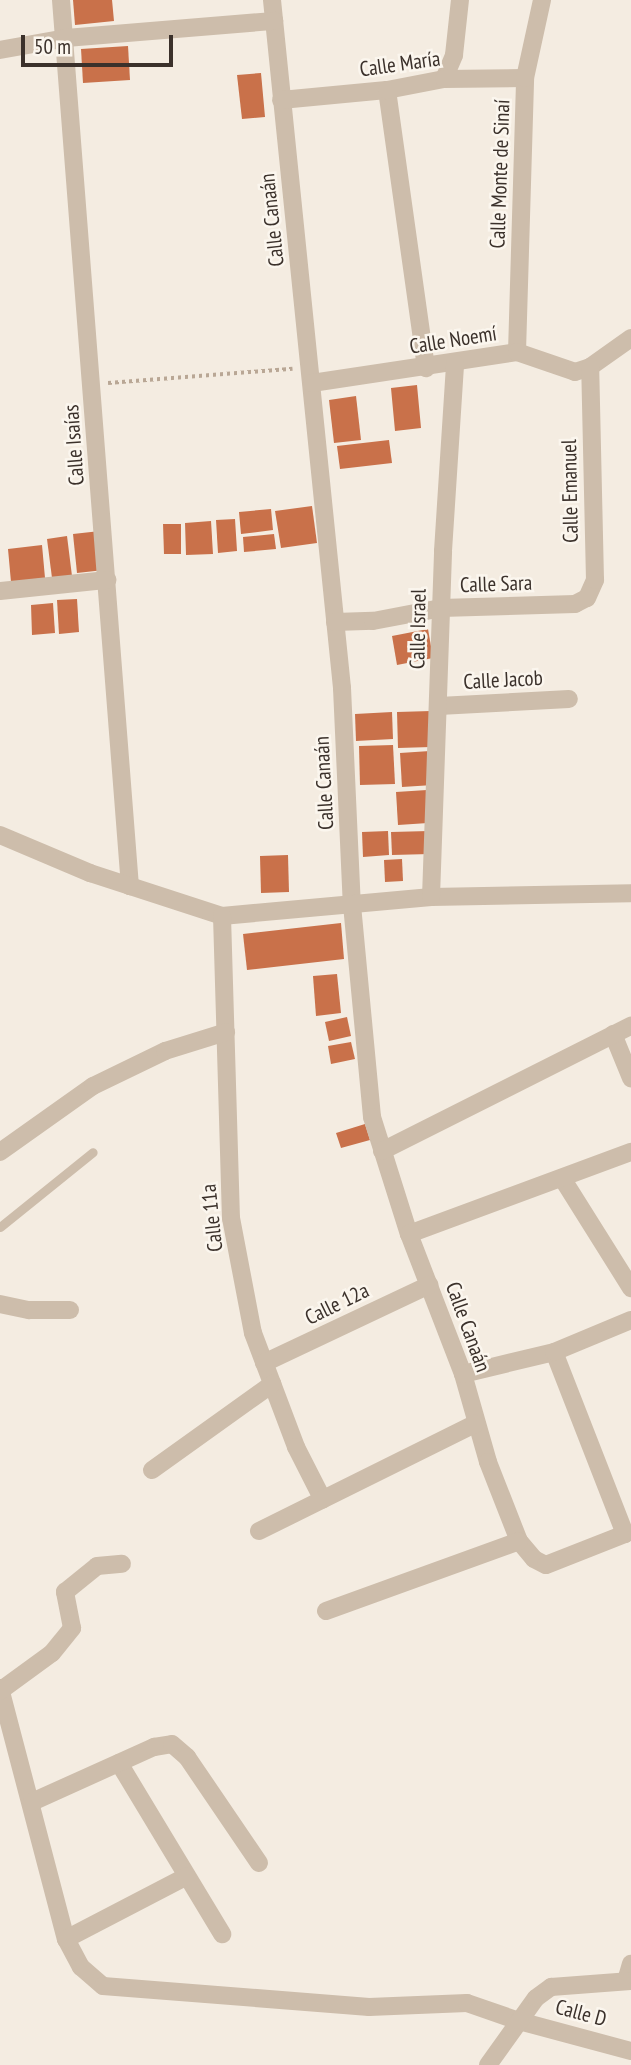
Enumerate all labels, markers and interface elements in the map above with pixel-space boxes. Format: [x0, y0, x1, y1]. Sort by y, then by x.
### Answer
scale bar [24, 21, 177, 65]
text: 50 m [34, 33, 71, 60]
street label: Calle María [358, 46, 442, 82]
street label: Calle Monte de Sinaí [485, 99, 515, 249]
street label: Calle Canaán [255, 172, 289, 268]
street label: Calle Noemí [408, 321, 498, 359]
street label: Calle Isaías [59, 404, 89, 486]
street label: Calle Emanuel [556, 439, 584, 543]
street label: Calle Sara [459, 570, 533, 598]
street label: Calle Israel [405, 589, 431, 669]
street label: Calle Jacob [463, 665, 543, 695]
street label: Calle Canaán [309, 736, 339, 830]
street label: Calle 11a [196, 1183, 228, 1253]
street label: Calle 12a [301, 1278, 373, 1330]
street label: Calle Canaán [440, 1279, 496, 1375]
street label: Calle D [553, 1994, 609, 2032]

